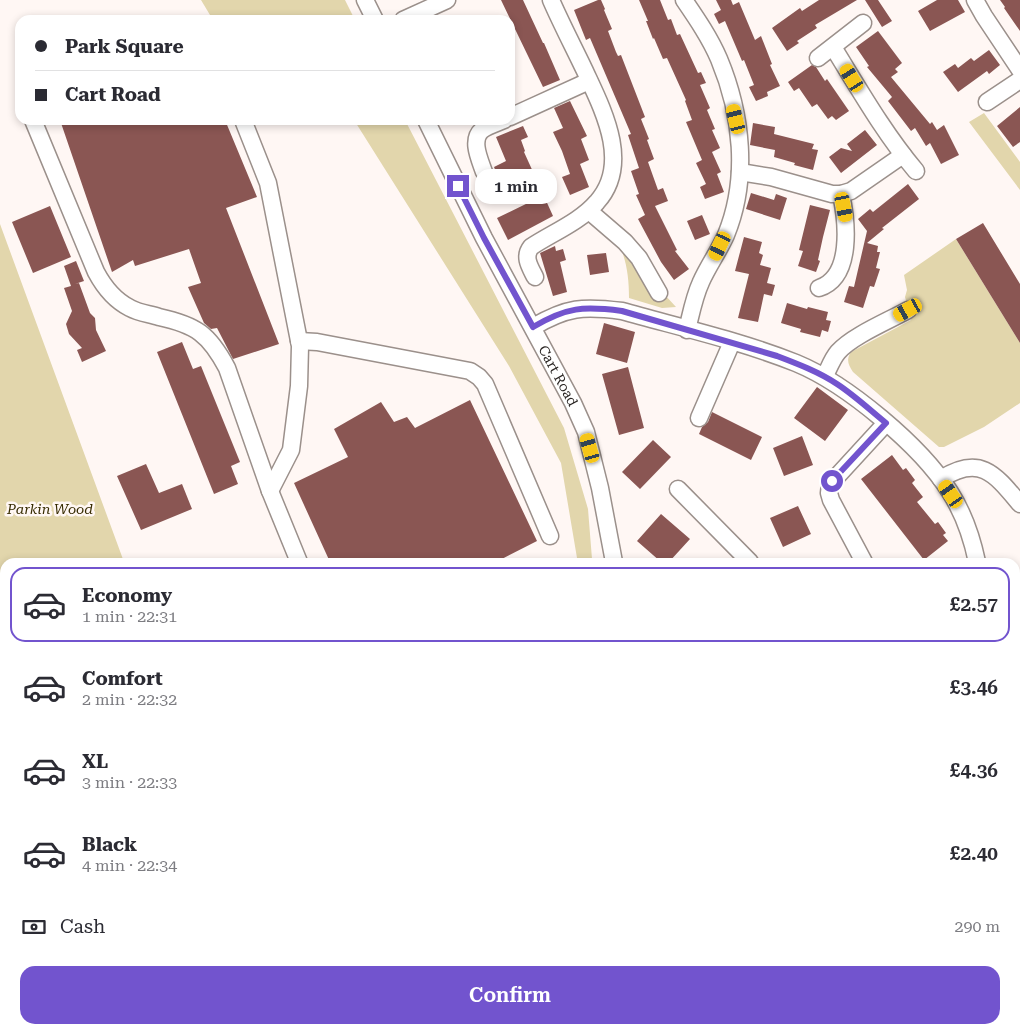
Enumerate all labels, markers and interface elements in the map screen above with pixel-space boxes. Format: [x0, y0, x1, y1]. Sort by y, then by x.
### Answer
text: Park Square [65, 35, 184, 58]
car [837, 61, 866, 95]
text: Cart Road [65, 83, 161, 106]
car [725, 103, 746, 135]
callout: 1 min [476, 168, 558, 204]
route end [447, 175, 469, 197]
text: 1 min [494, 177, 538, 196]
car [833, 191, 854, 223]
car [706, 229, 733, 263]
car [891, 296, 924, 324]
street label: Cart Road [535, 343, 581, 409]
car [578, 432, 601, 464]
route start [821, 470, 843, 492]
car [936, 477, 965, 511]
park label: Parkin Wood [6, 501, 93, 517]
icon: car [22, 582, 67, 627]
text: Economy [82, 584, 172, 607]
text: £2.57 [950, 593, 998, 616]
text: 1 min · 22:31 [82, 607, 177, 626]
icon: car [22, 665, 67, 710]
text: Comfort [82, 667, 163, 690]
text: £3.46 [950, 676, 998, 699]
text: 2 min · 22:32 [82, 690, 177, 709]
icon: car [22, 748, 67, 793]
text: XL [82, 750, 108, 773]
text: £4.36 [950, 759, 998, 782]
text: 3 min · 22:33 [82, 773, 177, 792]
icon: car [22, 831, 67, 876]
text: Black [82, 833, 137, 856]
text: £2.40 [950, 842, 998, 865]
text: 4 min · 22:34 [82, 856, 177, 875]
icon: cash [20, 913, 48, 941]
text: Cash [60, 915, 105, 938]
text: 290 m [954, 917, 1000, 936]
button: Confirm [20, 966, 1000, 1024]

